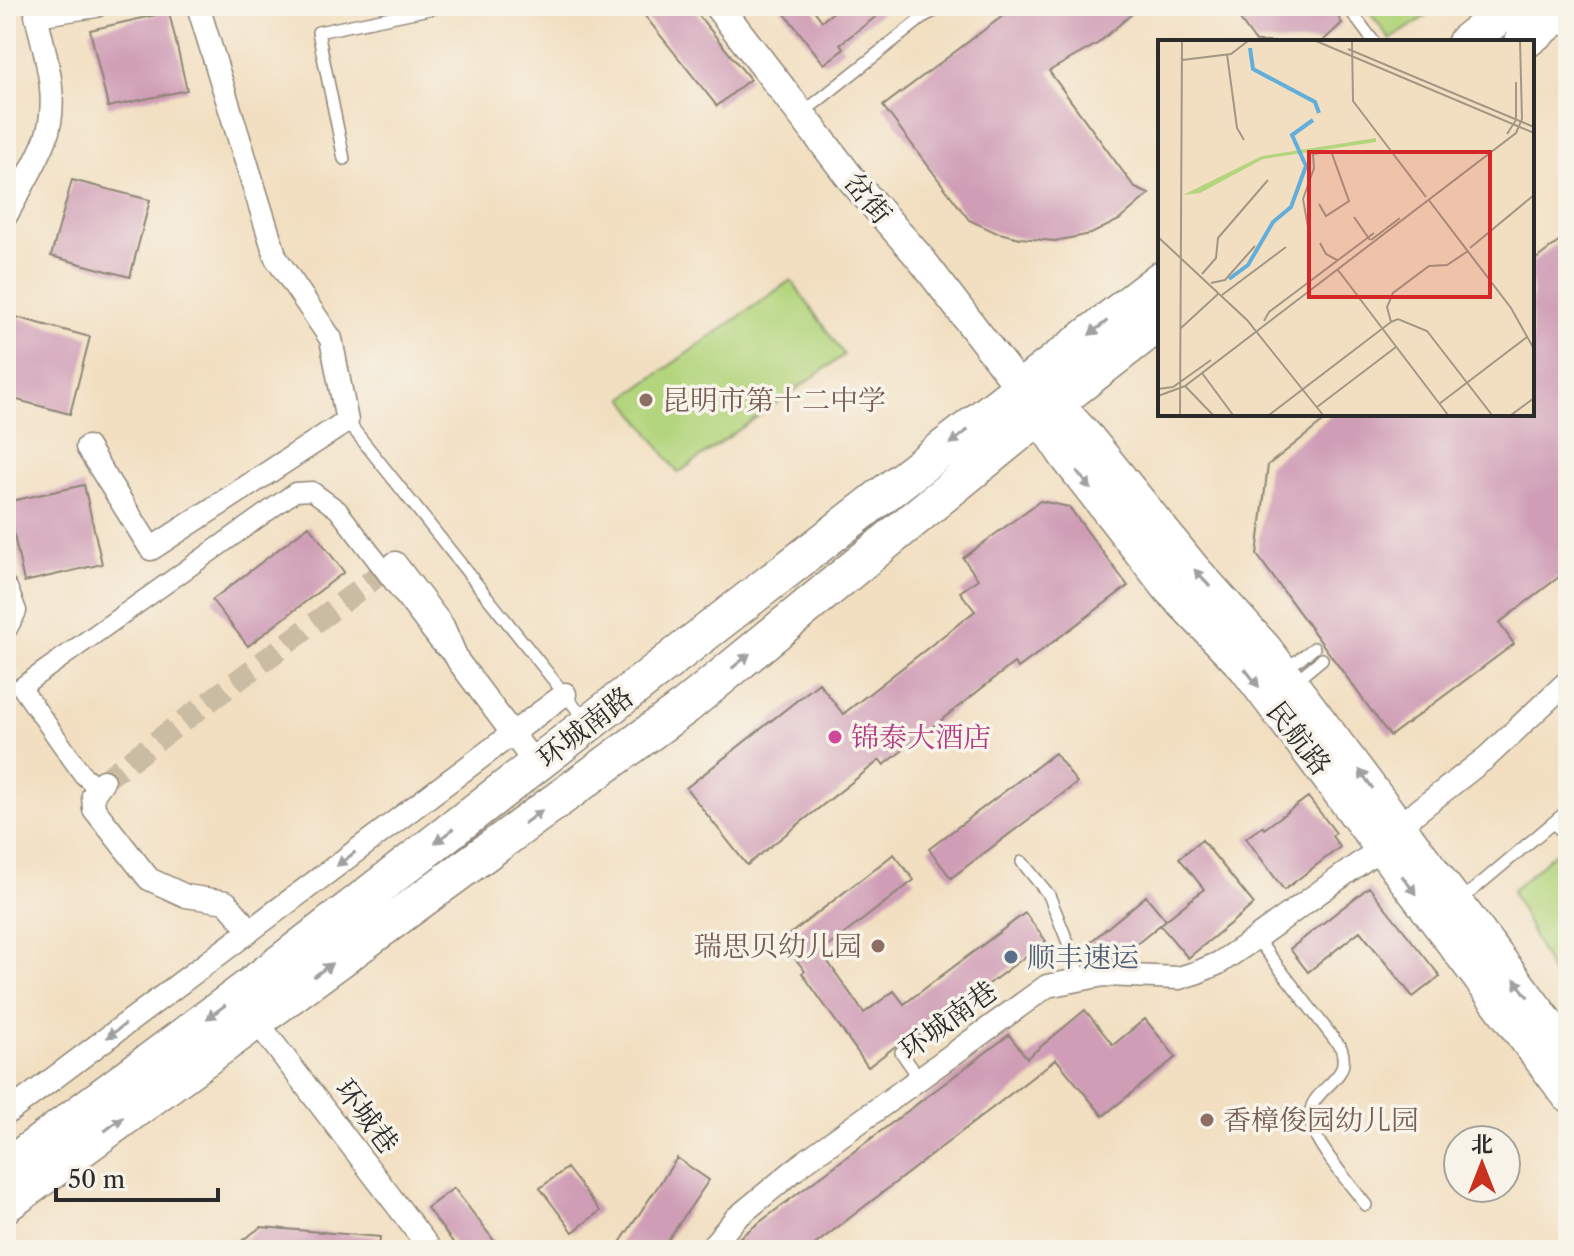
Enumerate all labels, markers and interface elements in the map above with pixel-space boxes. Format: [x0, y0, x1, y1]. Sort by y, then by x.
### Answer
inset map [1158, 40, 1534, 416]
street label: 岔街 [837, 166, 899, 230]
one-way arrow [1088, 319, 1108, 335]
place label: 昆明市第十二中学 [662, 383, 886, 417]
marker: 昆明市第十二中学 [637, 391, 655, 409]
one-way arrow [949, 428, 969, 445]
one-way arrow [1075, 470, 1091, 490]
one-way arrow [1193, 568, 1211, 587]
one-way arrow [731, 653, 751, 670]
one-way arrow [1244, 668, 1260, 688]
street label: 环城南路 [530, 679, 640, 775]
street label: 民航路 [1260, 694, 1338, 782]
place label: 锦泰大酒店 [851, 720, 991, 754]
marker: 锦泰大酒店 [826, 728, 844, 746]
one-way arrow [1358, 769, 1374, 789]
one-way arrow [523, 810, 544, 825]
one-way arrow [434, 828, 454, 844]
one-way arrow [336, 850, 356, 866]
one-way arrow [1400, 875, 1416, 895]
place label: 瑞思贝幼儿园 [694, 929, 862, 963]
marker: 瑞思贝幼儿园 [869, 937, 887, 955]
place label: 顺丰速运 [1027, 940, 1139, 974]
marker: 顺丰速运 [1002, 948, 1020, 966]
one-way arrow [312, 962, 334, 978]
street label: 环城南巷 [893, 973, 1003, 1067]
one-way arrow [1513, 978, 1529, 998]
one-way arrow [205, 1004, 226, 1019]
one-way arrow [105, 1023, 126, 1039]
street label: 环城巷 [328, 1072, 406, 1160]
place label: 香樟俊园幼儿园 [1223, 1103, 1419, 1137]
marker: 香樟俊园幼儿园 [1198, 1111, 1216, 1129]
one-way arrow [103, 1117, 124, 1132]
north arrow [1442, 1124, 1522, 1204]
text: 北 [1471, 1131, 1493, 1158]
scale bar [56, 1152, 218, 1202]
text: 50 m [68, 1165, 125, 1194]

